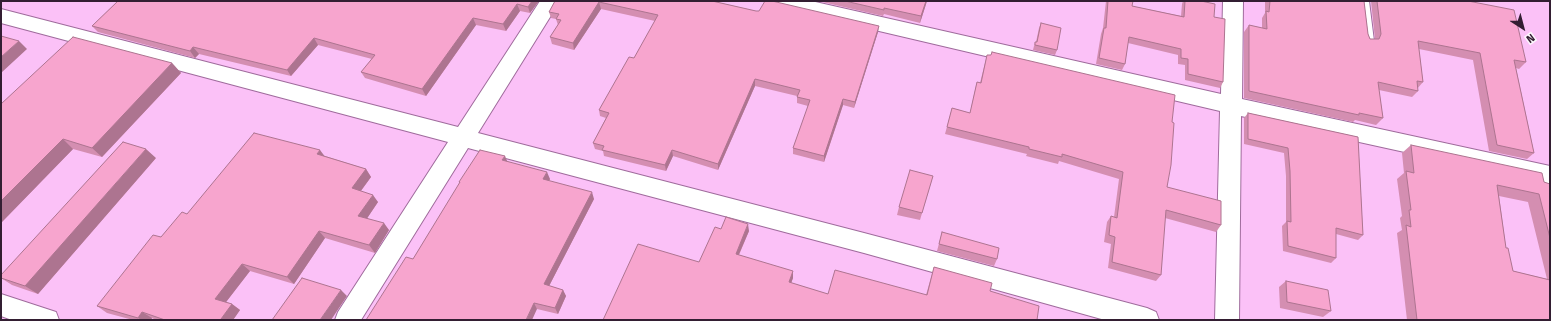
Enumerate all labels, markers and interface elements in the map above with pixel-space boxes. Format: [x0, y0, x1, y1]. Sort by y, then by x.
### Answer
north arrow [1503, 8, 1543, 48]
text: N [1524, 31, 1537, 46]

